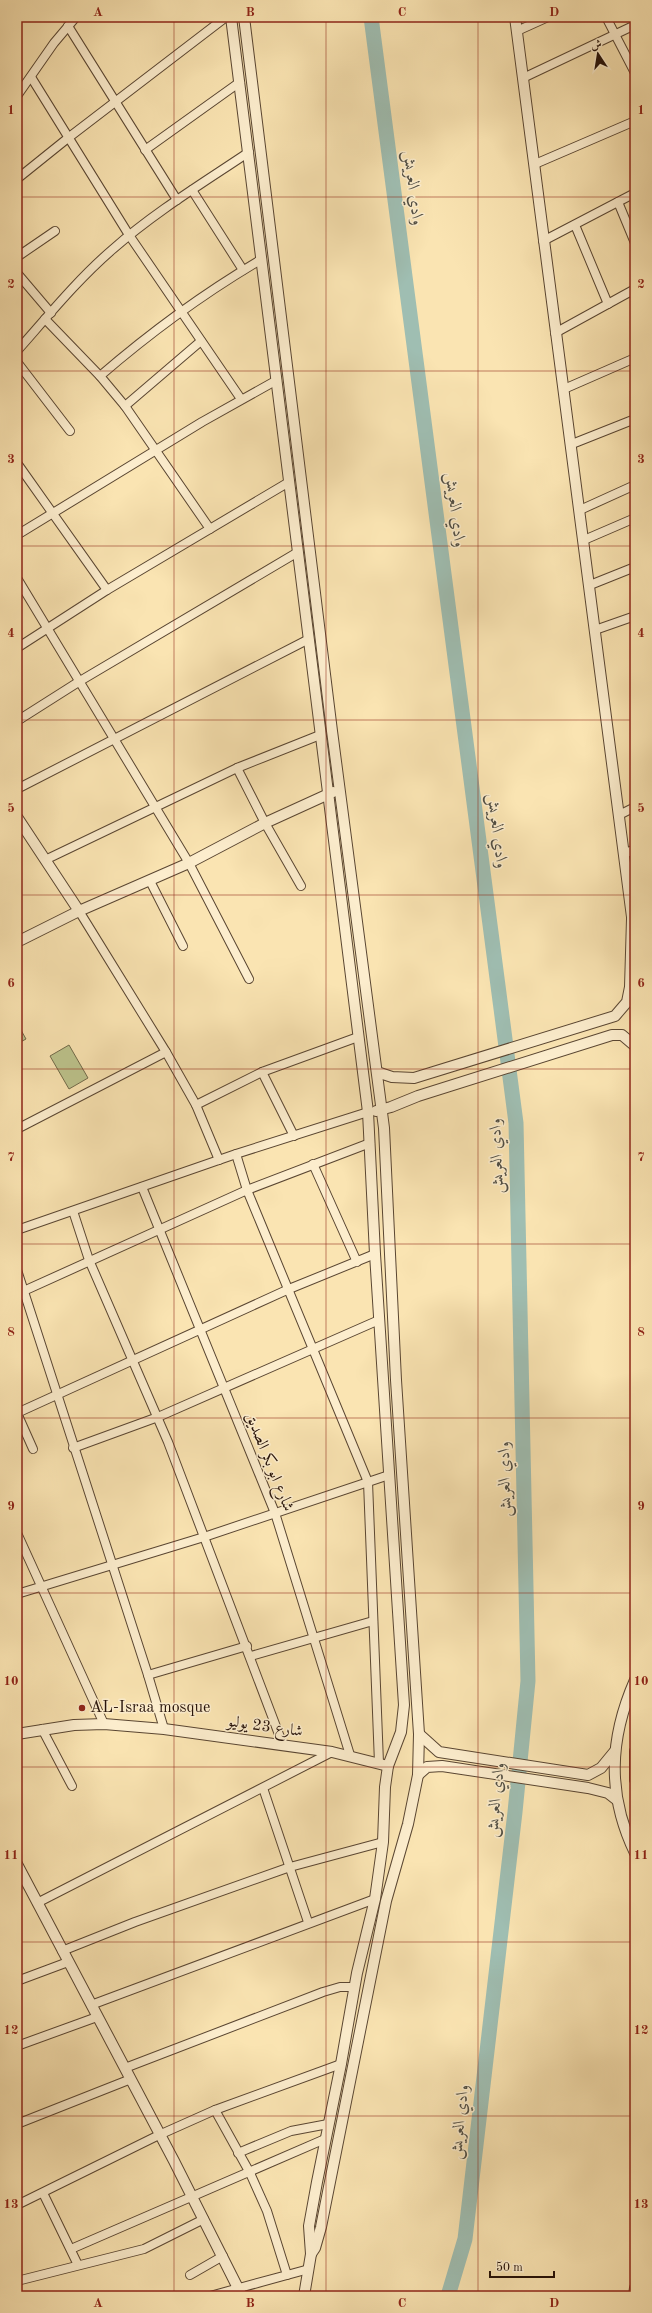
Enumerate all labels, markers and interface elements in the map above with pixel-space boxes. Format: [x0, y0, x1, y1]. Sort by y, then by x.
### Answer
text: A [93, 6, 103, 19]
text: B [245, 6, 255, 19]
text: C [398, 6, 406, 19]
text: D [549, 6, 559, 19]
north arrow [578, 34, 618, 74]
text: ش [590, 39, 603, 52]
text: 1 [7, 104, 15, 117]
text: 1 [637, 104, 645, 117]
water label: وادي العريش [396, 149, 426, 227]
text: 2 [7, 278, 15, 291]
text: 2 [637, 278, 645, 291]
text: 3 [7, 453, 15, 466]
text: 3 [637, 453, 645, 466]
water label: وادي العريش [438, 471, 468, 549]
text: 4 [7, 627, 15, 640]
text: 4 [637, 627, 645, 640]
water label: وادي العريش [480, 792, 510, 870]
text: 5 [7, 802, 15, 815]
text: 5 [637, 802, 645, 815]
text: 6 [7, 977, 15, 990]
text: 6 [637, 977, 645, 990]
water label: وادي العريش [487, 1118, 511, 1194]
text: 7 [7, 1151, 15, 1164]
text: 7 [637, 1151, 645, 1164]
text: 8 [7, 1326, 15, 1339]
text: 8 [637, 1326, 645, 1339]
street label: شارع ابو بكر الصديق [238, 1410, 297, 1515]
water label: وادي العريش [496, 1441, 518, 1517]
text: 9 [7, 1500, 15, 1513]
text: 9 [637, 1500, 645, 1513]
text: 10 [3, 1675, 19, 1688]
text: 10 [633, 1675, 649, 1688]
place label: AL-Israa mosque [90, 1700, 210, 1716]
marker: AL-Israa mosque [77, 1703, 87, 1713]
street label: شارع 23 يوليو [224, 1714, 304, 1744]
water label: وادي العريش [484, 1761, 512, 1839]
text: 11 [3, 1849, 19, 1862]
text: 11 [633, 1849, 649, 1862]
text: 12 [3, 2024, 19, 2037]
text: 12 [633, 2024, 649, 2037]
water label: وادي العريش [448, 2083, 476, 2161]
text: 13 [3, 2198, 19, 2211]
text: 13 [633, 2198, 649, 2211]
scale bar [490, 2253, 554, 2279]
text: 50 m [496, 2261, 523, 2274]
text: A [93, 2297, 103, 2310]
text: B [245, 2297, 255, 2310]
text: C [398, 2297, 406, 2310]
text: D [549, 2297, 559, 2310]

